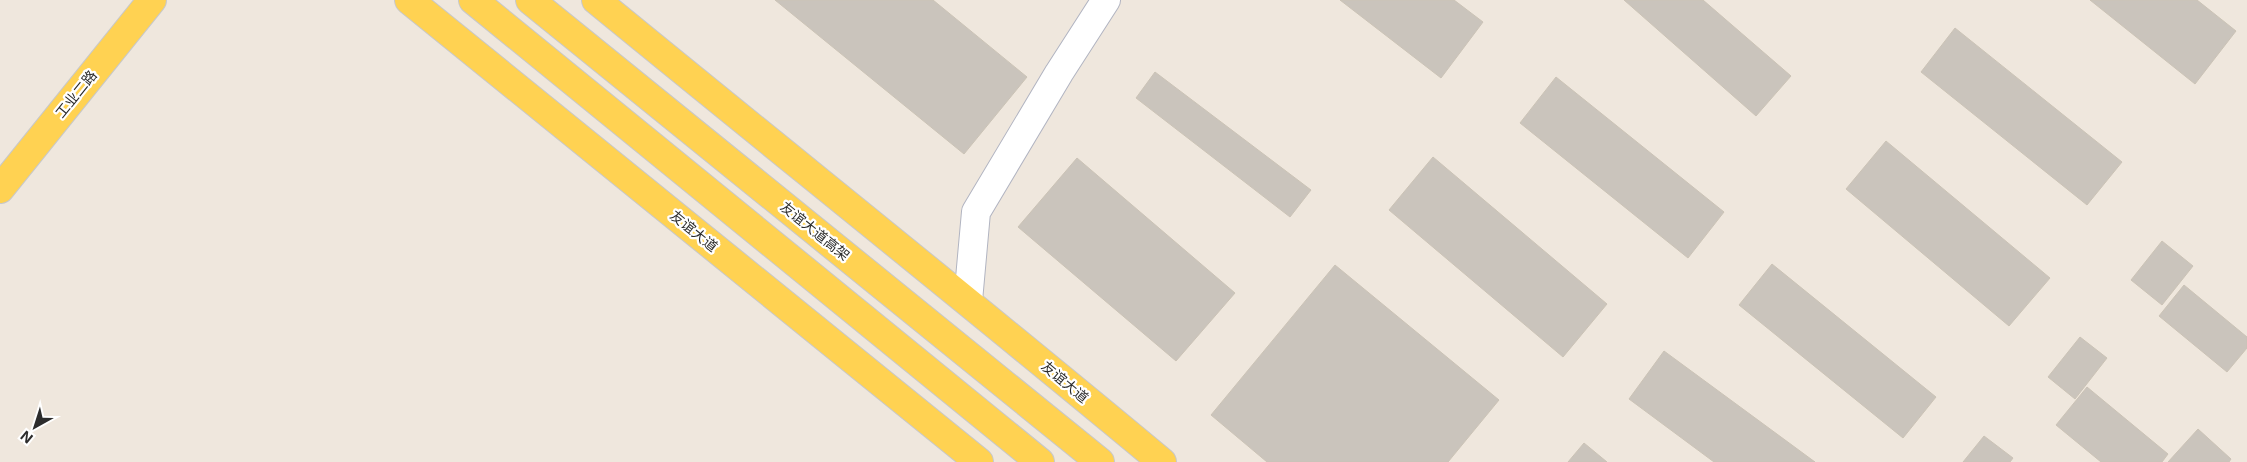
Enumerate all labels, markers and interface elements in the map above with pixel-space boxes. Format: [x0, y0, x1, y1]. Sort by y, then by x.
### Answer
street label: 工业二路 [51, 67, 100, 121]
street label: 友谊大道高架 [777, 198, 853, 264]
street label: 友谊大道 [667, 206, 721, 255]
street label: 友谊大道 [1038, 357, 1092, 406]
north arrow [10, 402, 60, 452]
text: N [17, 428, 36, 447]

